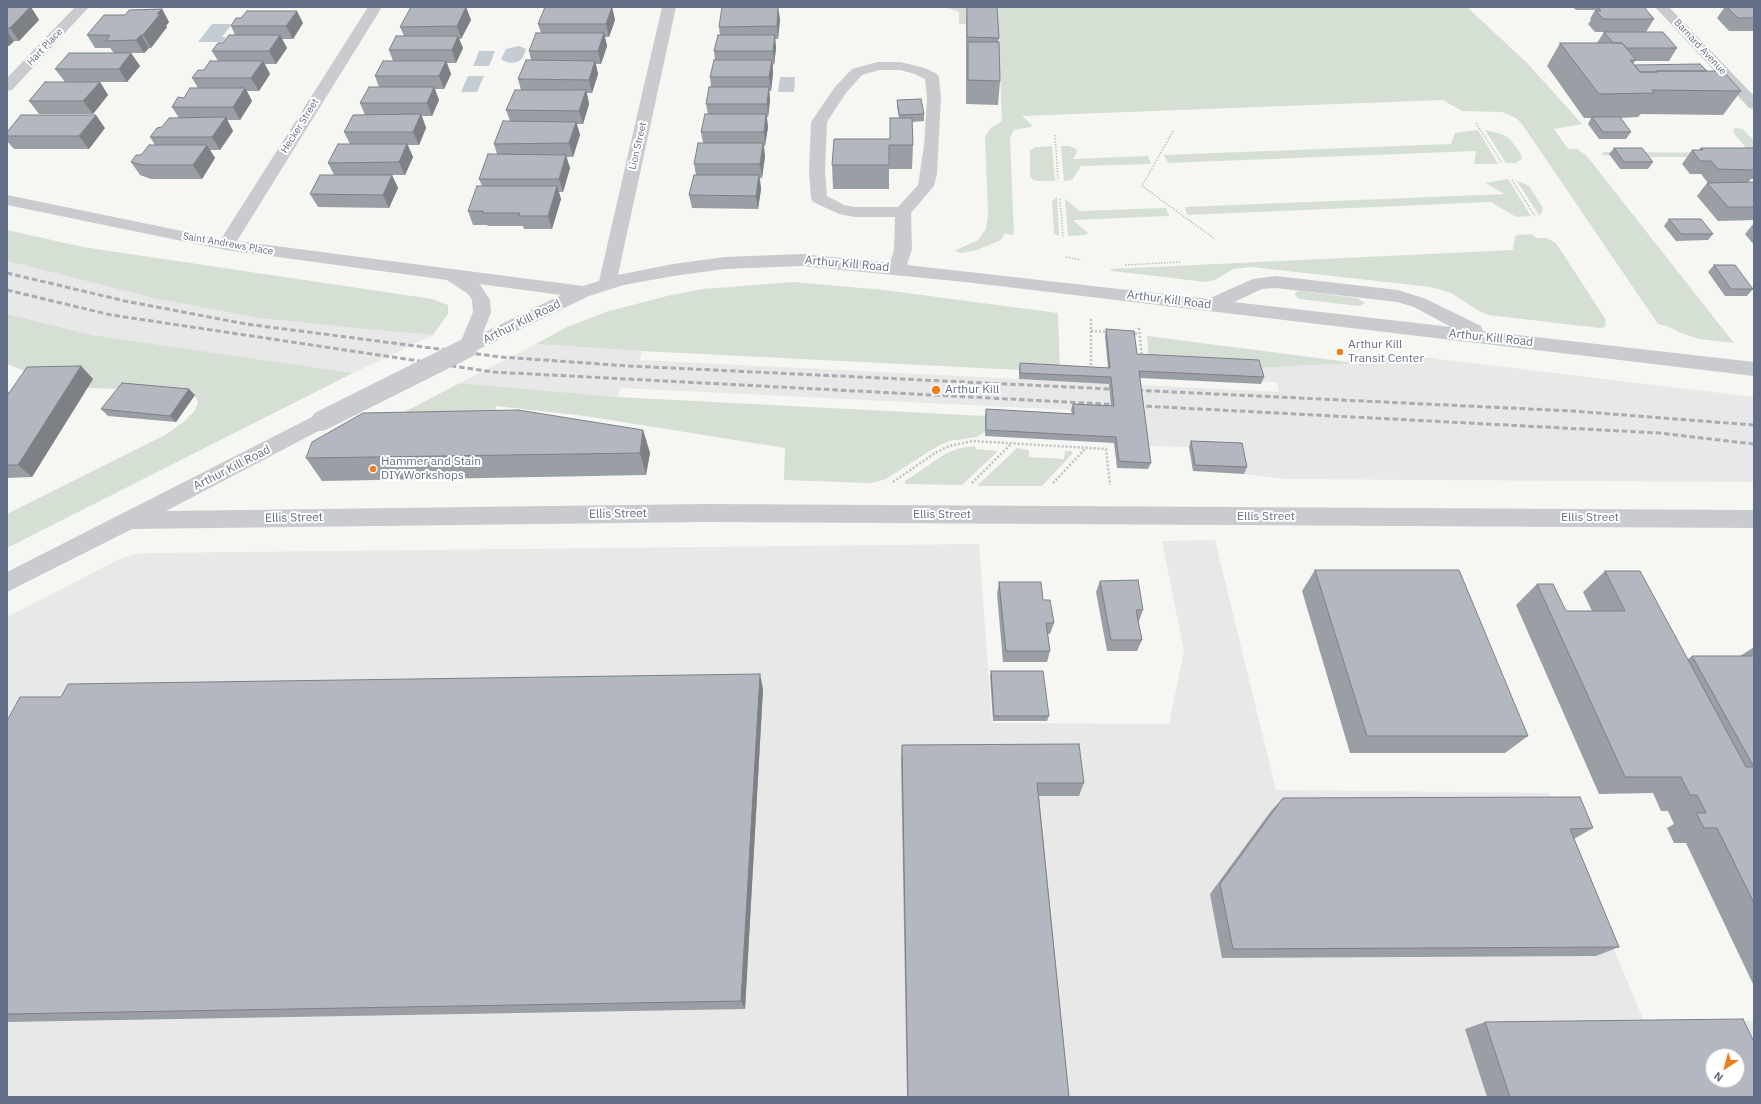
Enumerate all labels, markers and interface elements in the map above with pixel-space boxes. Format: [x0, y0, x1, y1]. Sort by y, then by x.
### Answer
street label: Barnard Avenue [1671, 17, 1729, 77]
street label: Hart Place [25, 26, 65, 68]
street label: Hecker Street [279, 97, 321, 155]
street label: Lion Street [627, 121, 649, 171]
street label: Saint Andrews Place [182, 230, 274, 258]
street label: Arthur Kill Road [804, 253, 890, 275]
street label: Arthur Kill Road [1126, 288, 1212, 312]
street label: Arthur Kill Road [481, 297, 563, 347]
street label: Arthur Kill Road [1448, 326, 1534, 350]
place label: Arthur Kill Transit Center [1348, 338, 1424, 366]
marker: Arthur Kill Transit Center [1335, 347, 1345, 357]
place label: Arthur Kill [945, 383, 999, 397]
marker: Arthur Kill [930, 384, 942, 396]
street label: Arthur Kill Road [191, 442, 273, 494]
place label: Hammer and Stain DIY Workshops [381, 455, 481, 483]
marker: Hammer and Stain DIY Workshops [368, 464, 378, 474]
street label: Ellis Street [589, 506, 647, 522]
street label: Ellis Street [913, 508, 971, 522]
street label: Ellis Street [265, 510, 323, 526]
street label: Ellis Street [1237, 510, 1295, 524]
street label: Ellis Street [1561, 511, 1619, 525]
north arrow [1705, 1048, 1745, 1088]
text: N [1711, 1069, 1726, 1085]

